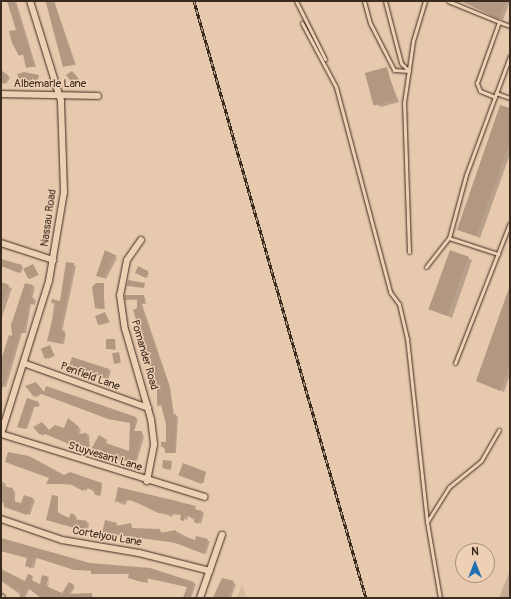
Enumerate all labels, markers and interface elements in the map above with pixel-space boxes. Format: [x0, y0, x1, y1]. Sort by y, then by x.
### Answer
street label: Albemarle Lane [14, 77, 86, 91]
street label: Nassau Road [38, 188, 60, 248]
street label: Pomander Road [128, 318, 160, 392]
street label: Penfield Lane [58, 360, 122, 394]
street label: Stuyvesant Lane [66, 439, 144, 475]
street label: Cortelyou Lane [71, 524, 143, 550]
north arrow [455, 543, 495, 583]
text: N [471, 545, 479, 558]

